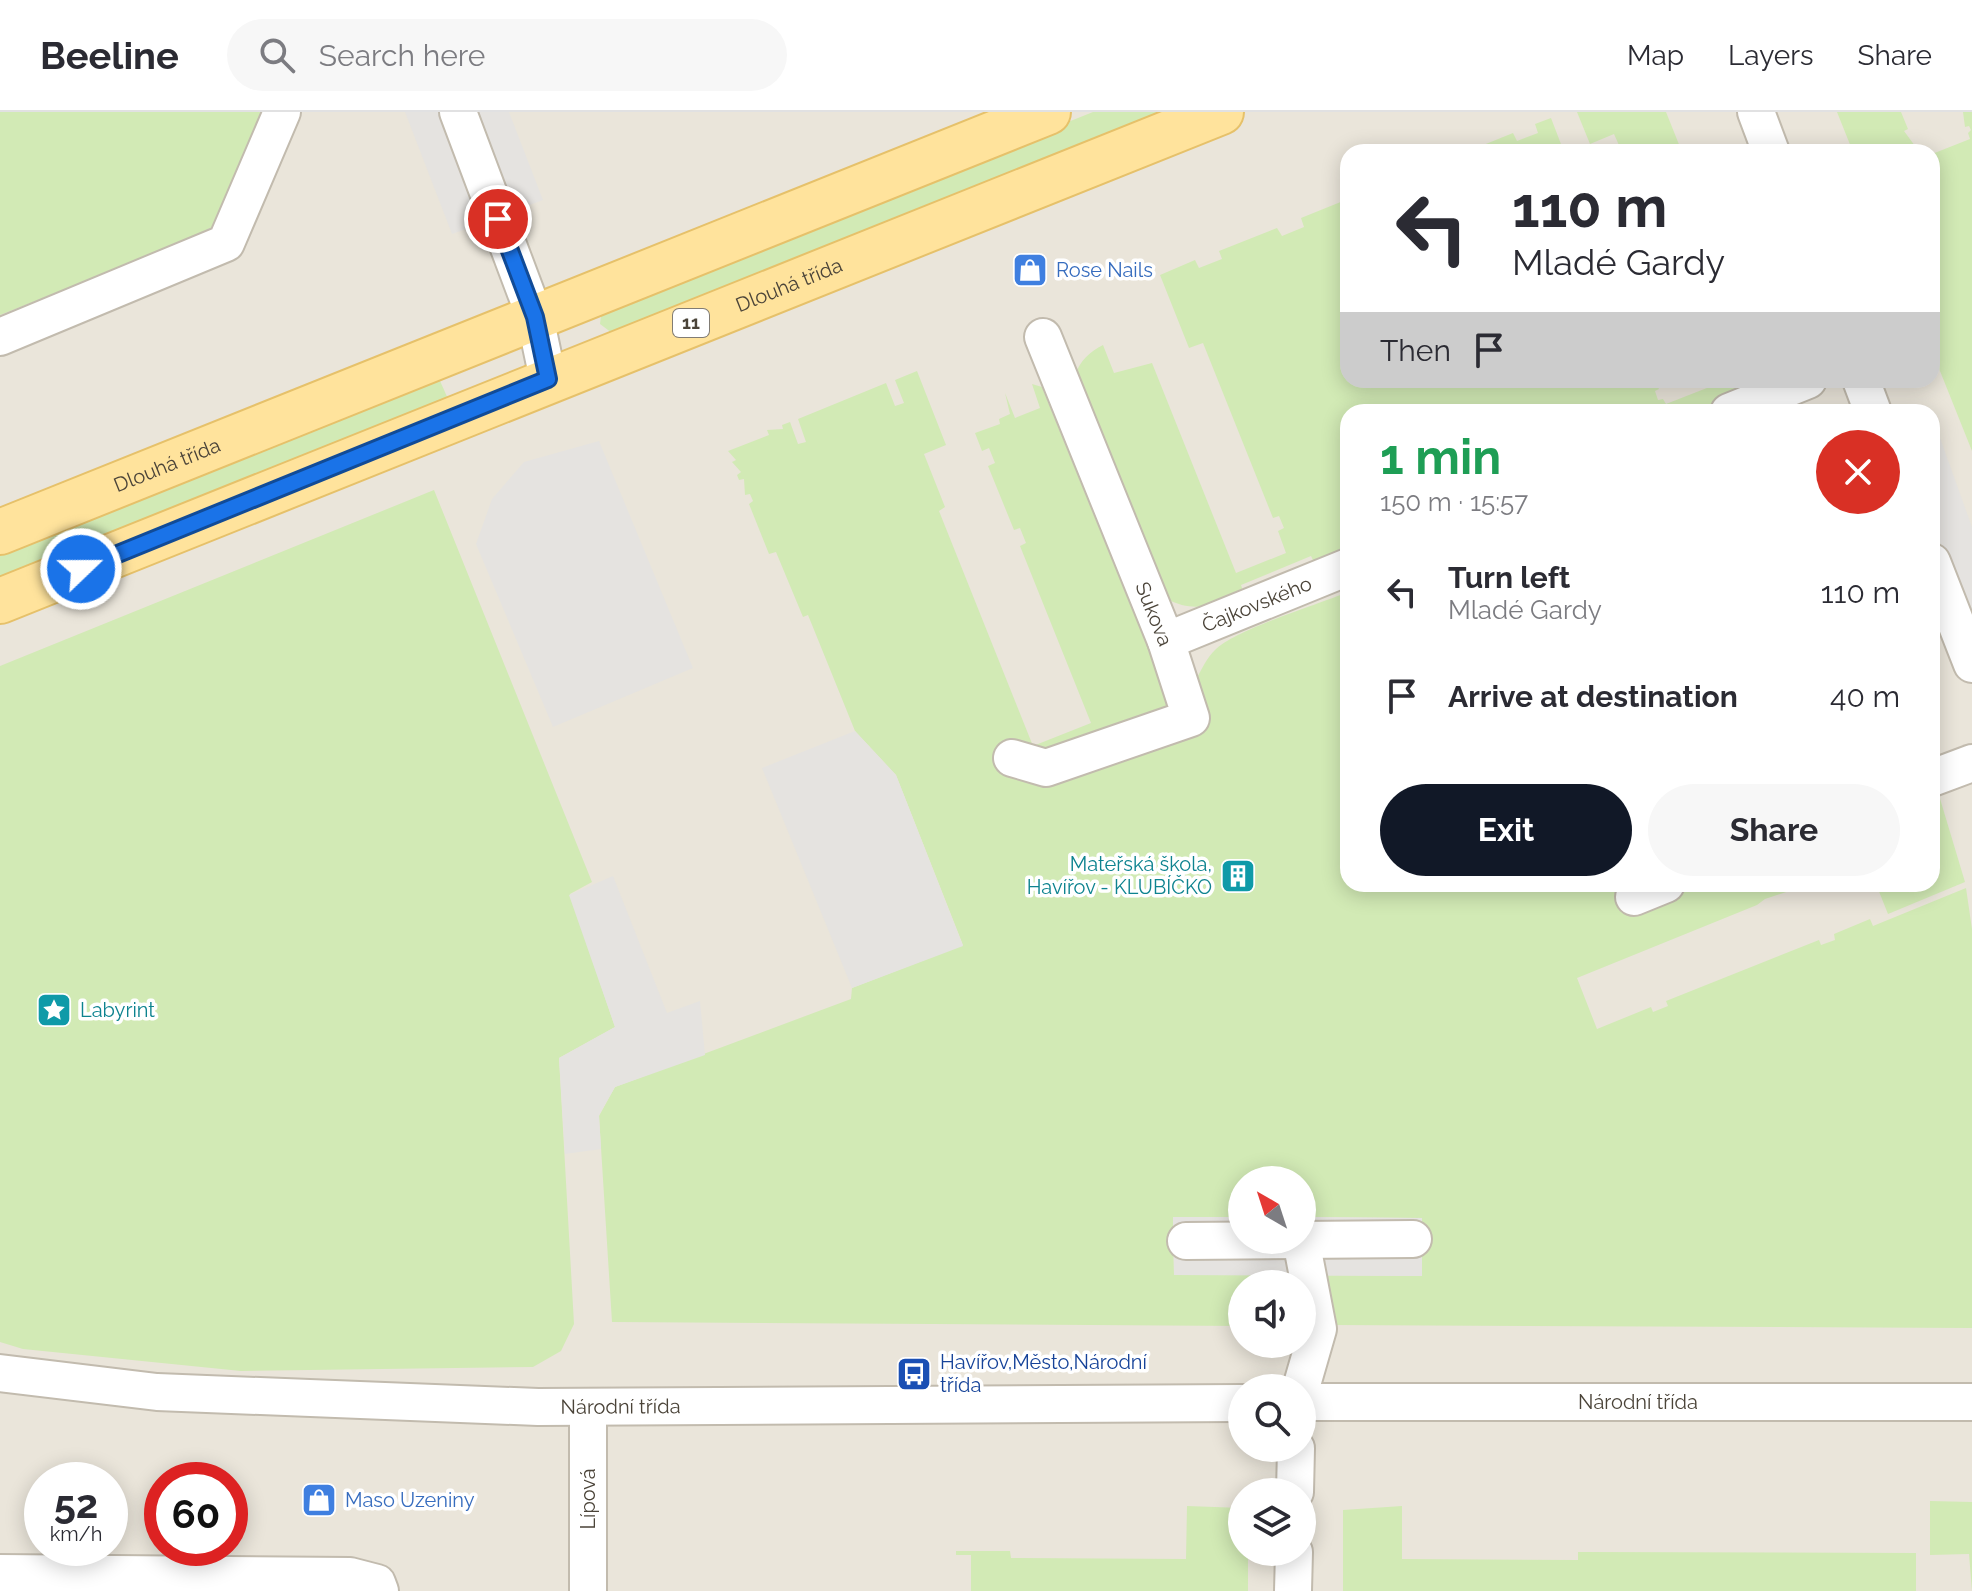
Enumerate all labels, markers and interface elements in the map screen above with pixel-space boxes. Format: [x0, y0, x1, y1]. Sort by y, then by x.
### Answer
search box [227, 19, 787, 91]
text: Beeline [40, 33, 179, 78]
icon: search [255, 33, 299, 77]
text: Search here [319, 38, 485, 73]
text: Map [1627, 39, 1684, 72]
text: Layers [1728, 39, 1814, 72]
text: Share [1858, 39, 1932, 72]
text: 110 m [1512, 174, 1667, 240]
icon: left [1380, 176, 1484, 280]
pin [464, 185, 532, 253]
icon: arrive [476, 197, 520, 241]
text: Mladé Gardy [1512, 241, 1725, 283]
shop icon: Rose Nails [1011, 251, 1049, 289]
street label: Dlouhá třída [732, 253, 846, 317]
place label: Rose Nails [1056, 258, 1153, 282]
road number: 11 [673, 309, 709, 337]
icon: arrive [1467, 328, 1511, 372]
text: Then [1380, 333, 1451, 368]
text: 1 min [1380, 429, 1501, 485]
button: close [1816, 430, 1900, 514]
street label: Dlouhá třída [110, 433, 224, 497]
text: 150 m · 15:57 [1380, 487, 1528, 517]
position arrow [39, 527, 123, 611]
text: Turn left [1448, 560, 1570, 595]
icon: left [1380, 570, 1424, 614]
street label: Čajkovského [1198, 571, 1315, 637]
text: 110 m [1821, 575, 1900, 610]
street label: Sukova [1130, 578, 1178, 650]
text: Mladé Gardy [1448, 595, 1602, 625]
icon: arrive [1380, 674, 1424, 718]
text: Arrive at destination [1448, 679, 1738, 714]
text: 40 m [1830, 679, 1900, 714]
button: Exit [1380, 784, 1632, 876]
button: Share [1648, 784, 1900, 876]
place label: Mateřská škola, Havířov - KLUBÍČKO [1027, 852, 1212, 899]
building icon: Mateřská škola, Havířov - KLUBÍČKO [1219, 857, 1257, 895]
place icon: Labyrint [35, 991, 73, 1029]
place label: Labyrint [80, 998, 155, 1022]
north arrow [1228, 1166, 1316, 1254]
map controls [1228, 1166, 1316, 1566]
button: sound [1228, 1270, 1316, 1358]
place label: Havířov,Město,Národní třída [940, 1350, 1147, 1397]
bus stop icon: Havířov,Město,Národní třída [895, 1355, 933, 1393]
button: search [1228, 1374, 1316, 1462]
street label: Národní třída [1578, 1390, 1698, 1414]
street label: Národní třída [561, 1394, 681, 1419]
speed limit sign: 60 [144, 1462, 248, 1566]
street label: Lípová [576, 1468, 600, 1530]
button: layers [1228, 1478, 1316, 1566]
text: 52 [54, 1480, 98, 1527]
shop icon: Maso Uzeniny [300, 1481, 338, 1519]
place label: Maso Uzeniny [345, 1488, 475, 1512]
text: km/h [50, 1522, 102, 1546]

